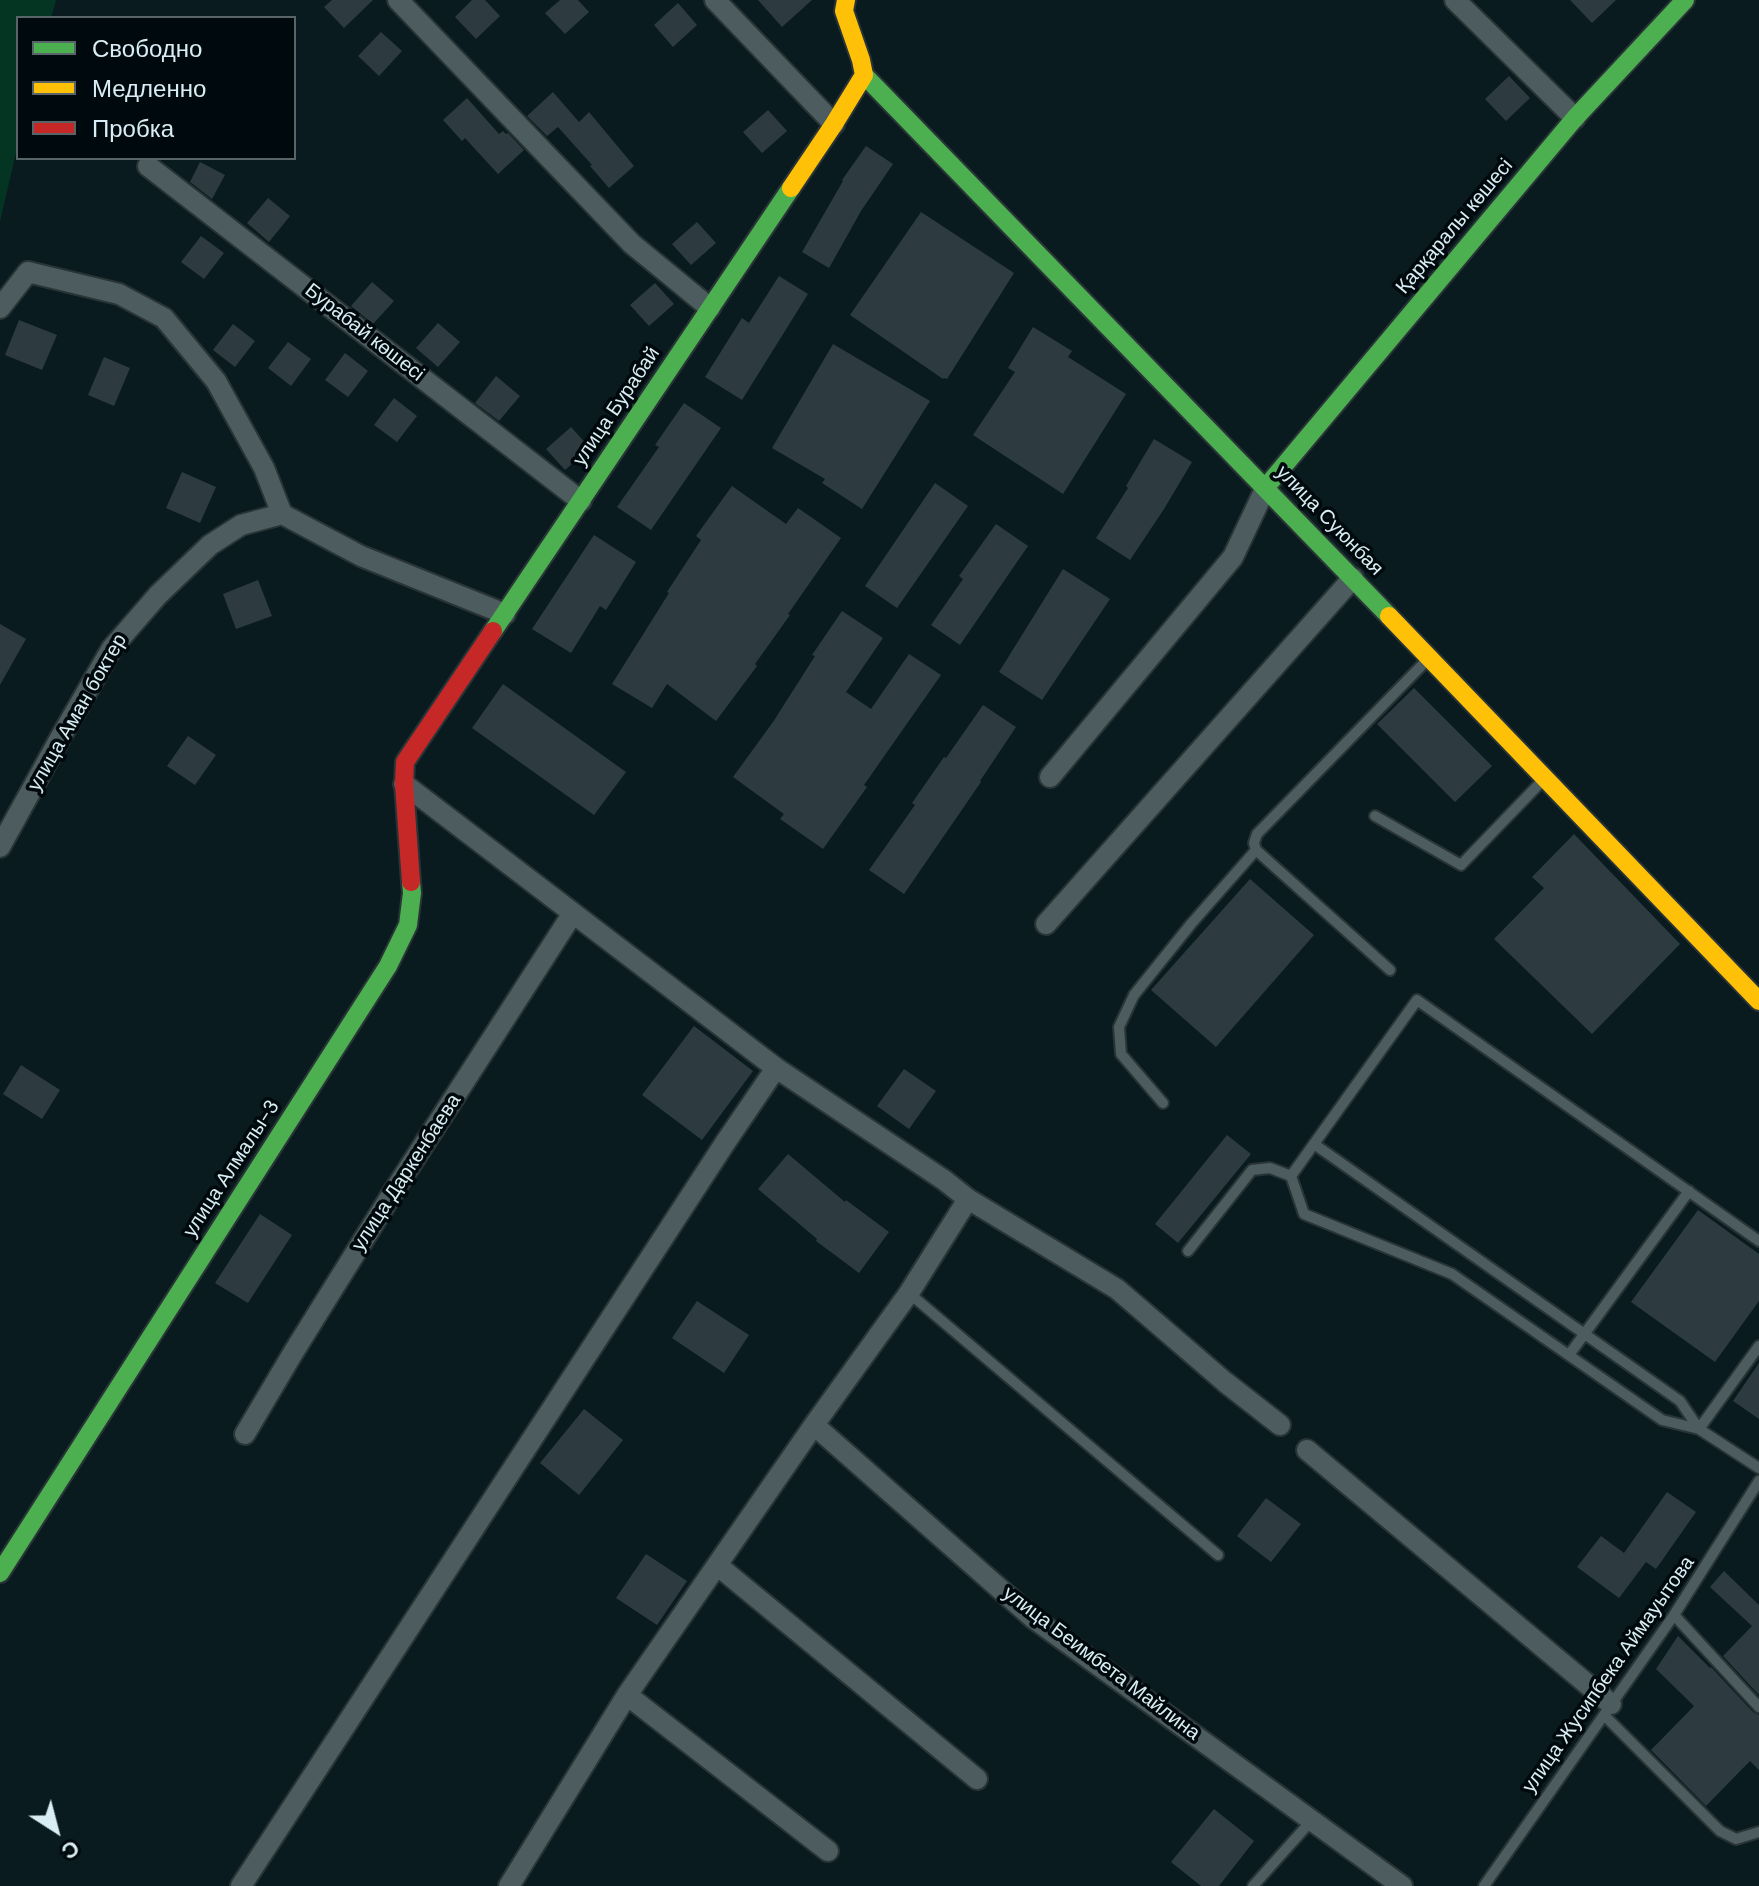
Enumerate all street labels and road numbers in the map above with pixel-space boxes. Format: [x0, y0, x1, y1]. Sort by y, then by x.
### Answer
street label: Қарқаралы көшесі [1392, 155, 1518, 299]
street label: Бурабай көшесі [300, 279, 428, 387]
street label: улица Бурабай [568, 343, 666, 471]
street label: улица Суюнбая [1270, 461, 1388, 581]
street label: улица Аман боктер [23, 630, 133, 796]
street label: улица Даркенбаева [347, 1090, 467, 1256]
street label: улица Алмалы-3 [179, 1096, 285, 1242]
street label: улица Жусипбека Аймауытова [1518, 1552, 1700, 1798]
street label: улица Беимбета Майлина [998, 1582, 1204, 1746]

